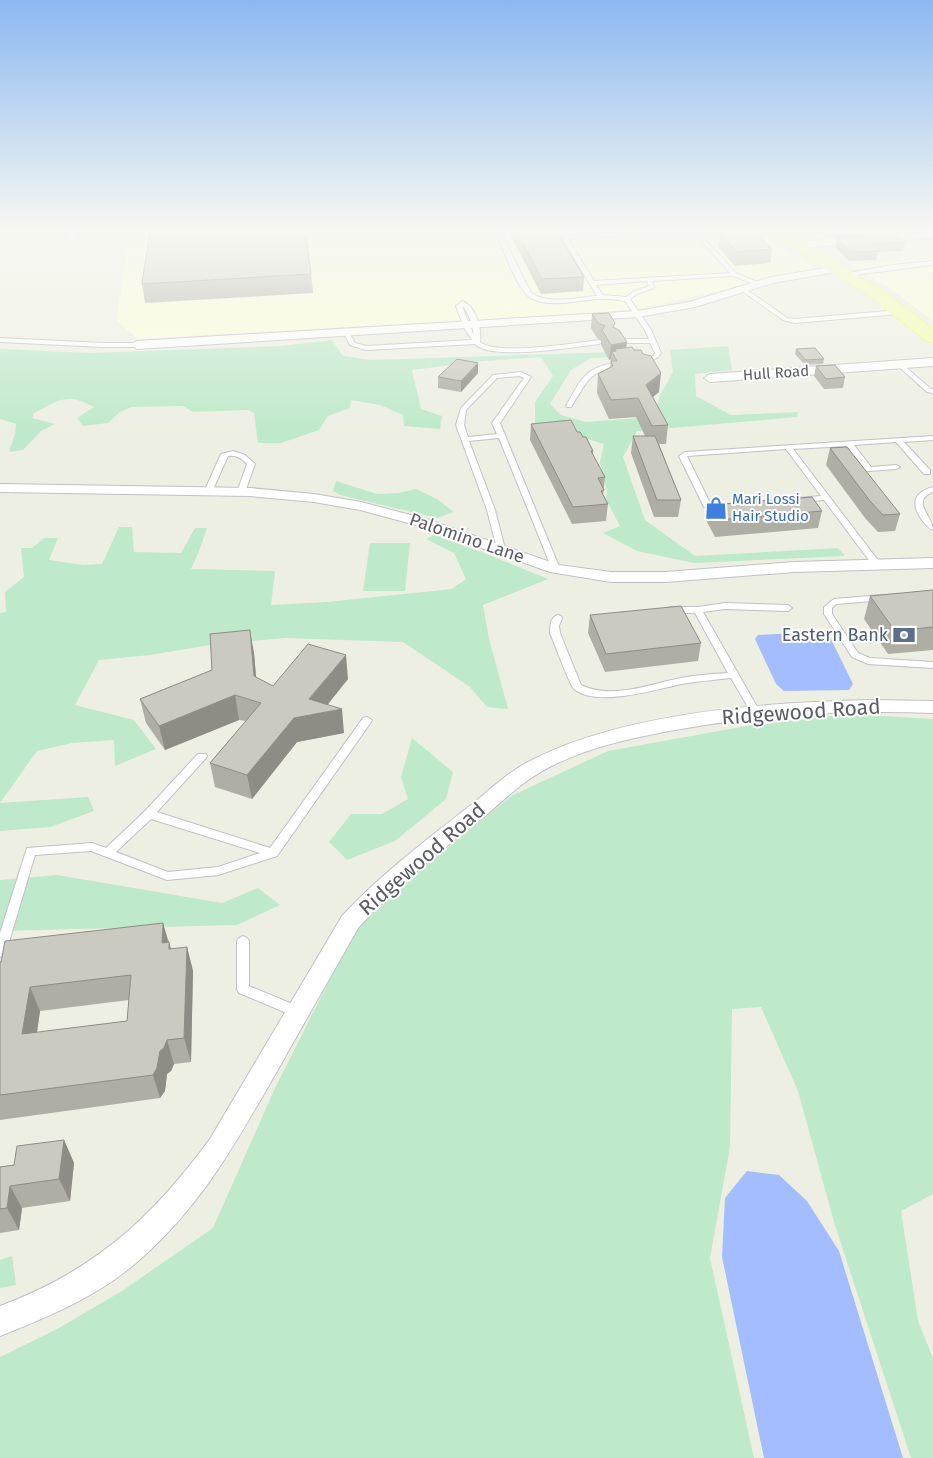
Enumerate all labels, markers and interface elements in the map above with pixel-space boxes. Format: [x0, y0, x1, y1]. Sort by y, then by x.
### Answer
street label: Hull Road [742, 362, 810, 384]
place label: Mari Lossi Hair Studio [732, 490, 809, 525]
shop icon: Mari Lossi Hair Studio [703, 495, 729, 521]
street label: Palomino Lane [407, 508, 527, 568]
bank icon: Eastern Bank [891, 622, 917, 648]
place label: Eastern Bank [782, 624, 889, 646]
street label: Ridgewood Road [721, 693, 881, 731]
street label: Ridgewood Road [353, 797, 491, 921]

